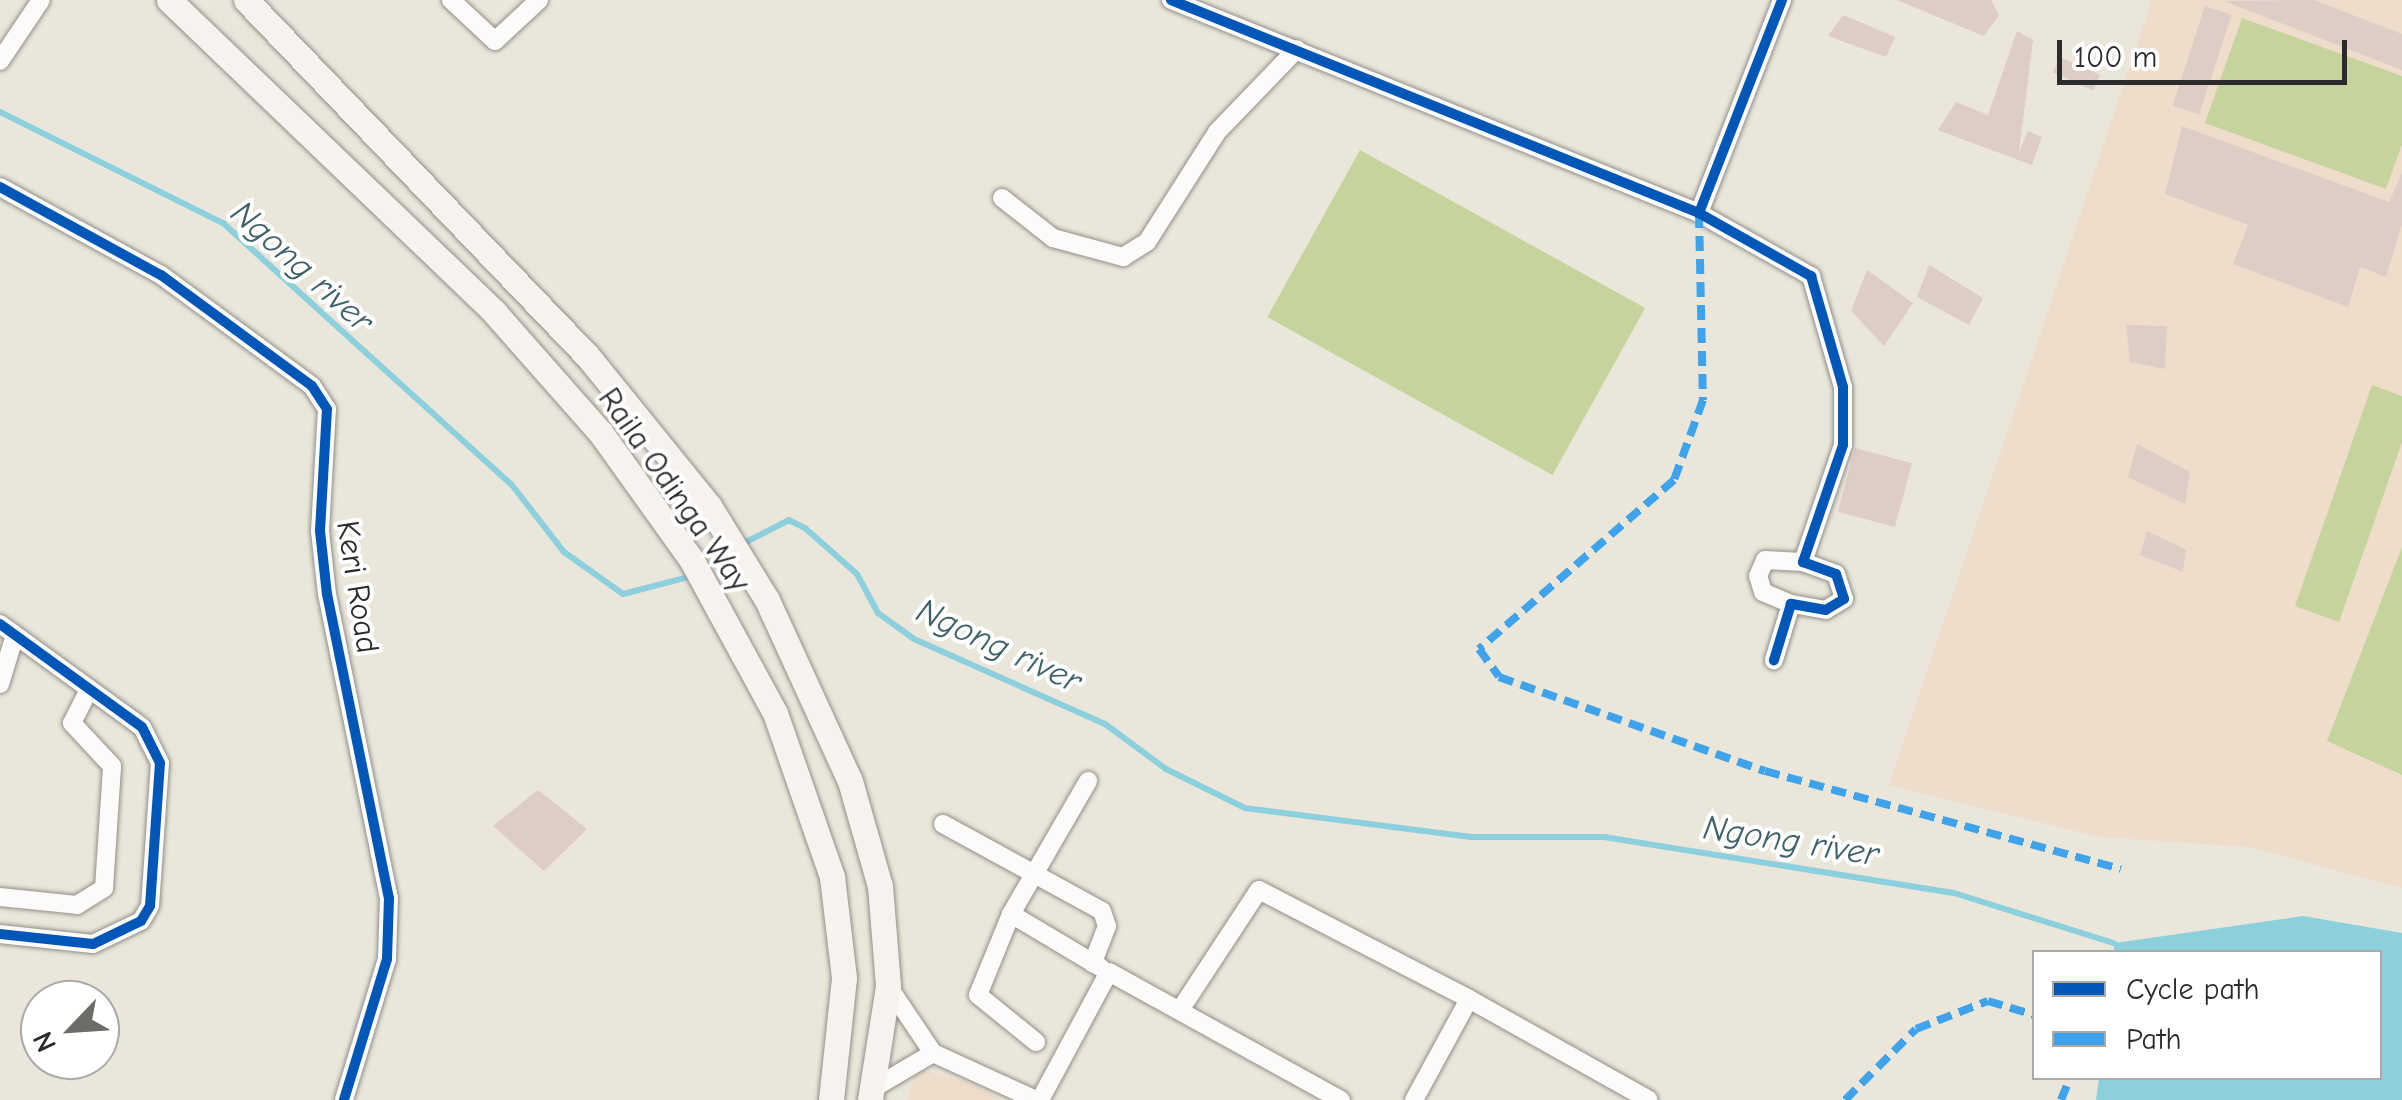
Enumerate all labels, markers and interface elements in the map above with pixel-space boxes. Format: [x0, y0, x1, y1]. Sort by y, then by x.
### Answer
scale bar [2062, 20, 2352, 82]
text: 100 m [2074, 40, 2157, 75]
water label: Ngong river [222, 192, 382, 342]
street label: Raila Odinga Way [590, 381, 758, 599]
street label: Keri Road [328, 518, 386, 656]
water label: Ngong river [910, 590, 1088, 702]
water label: Ngong river [1700, 806, 1882, 876]
legend [2032, 950, 2382, 1080]
text: Cycle path [2126, 972, 2260, 1007]
north arrow [20, 980, 120, 1080]
text: Path [2126, 1022, 2182, 1057]
text: N [26, 1027, 63, 1057]

